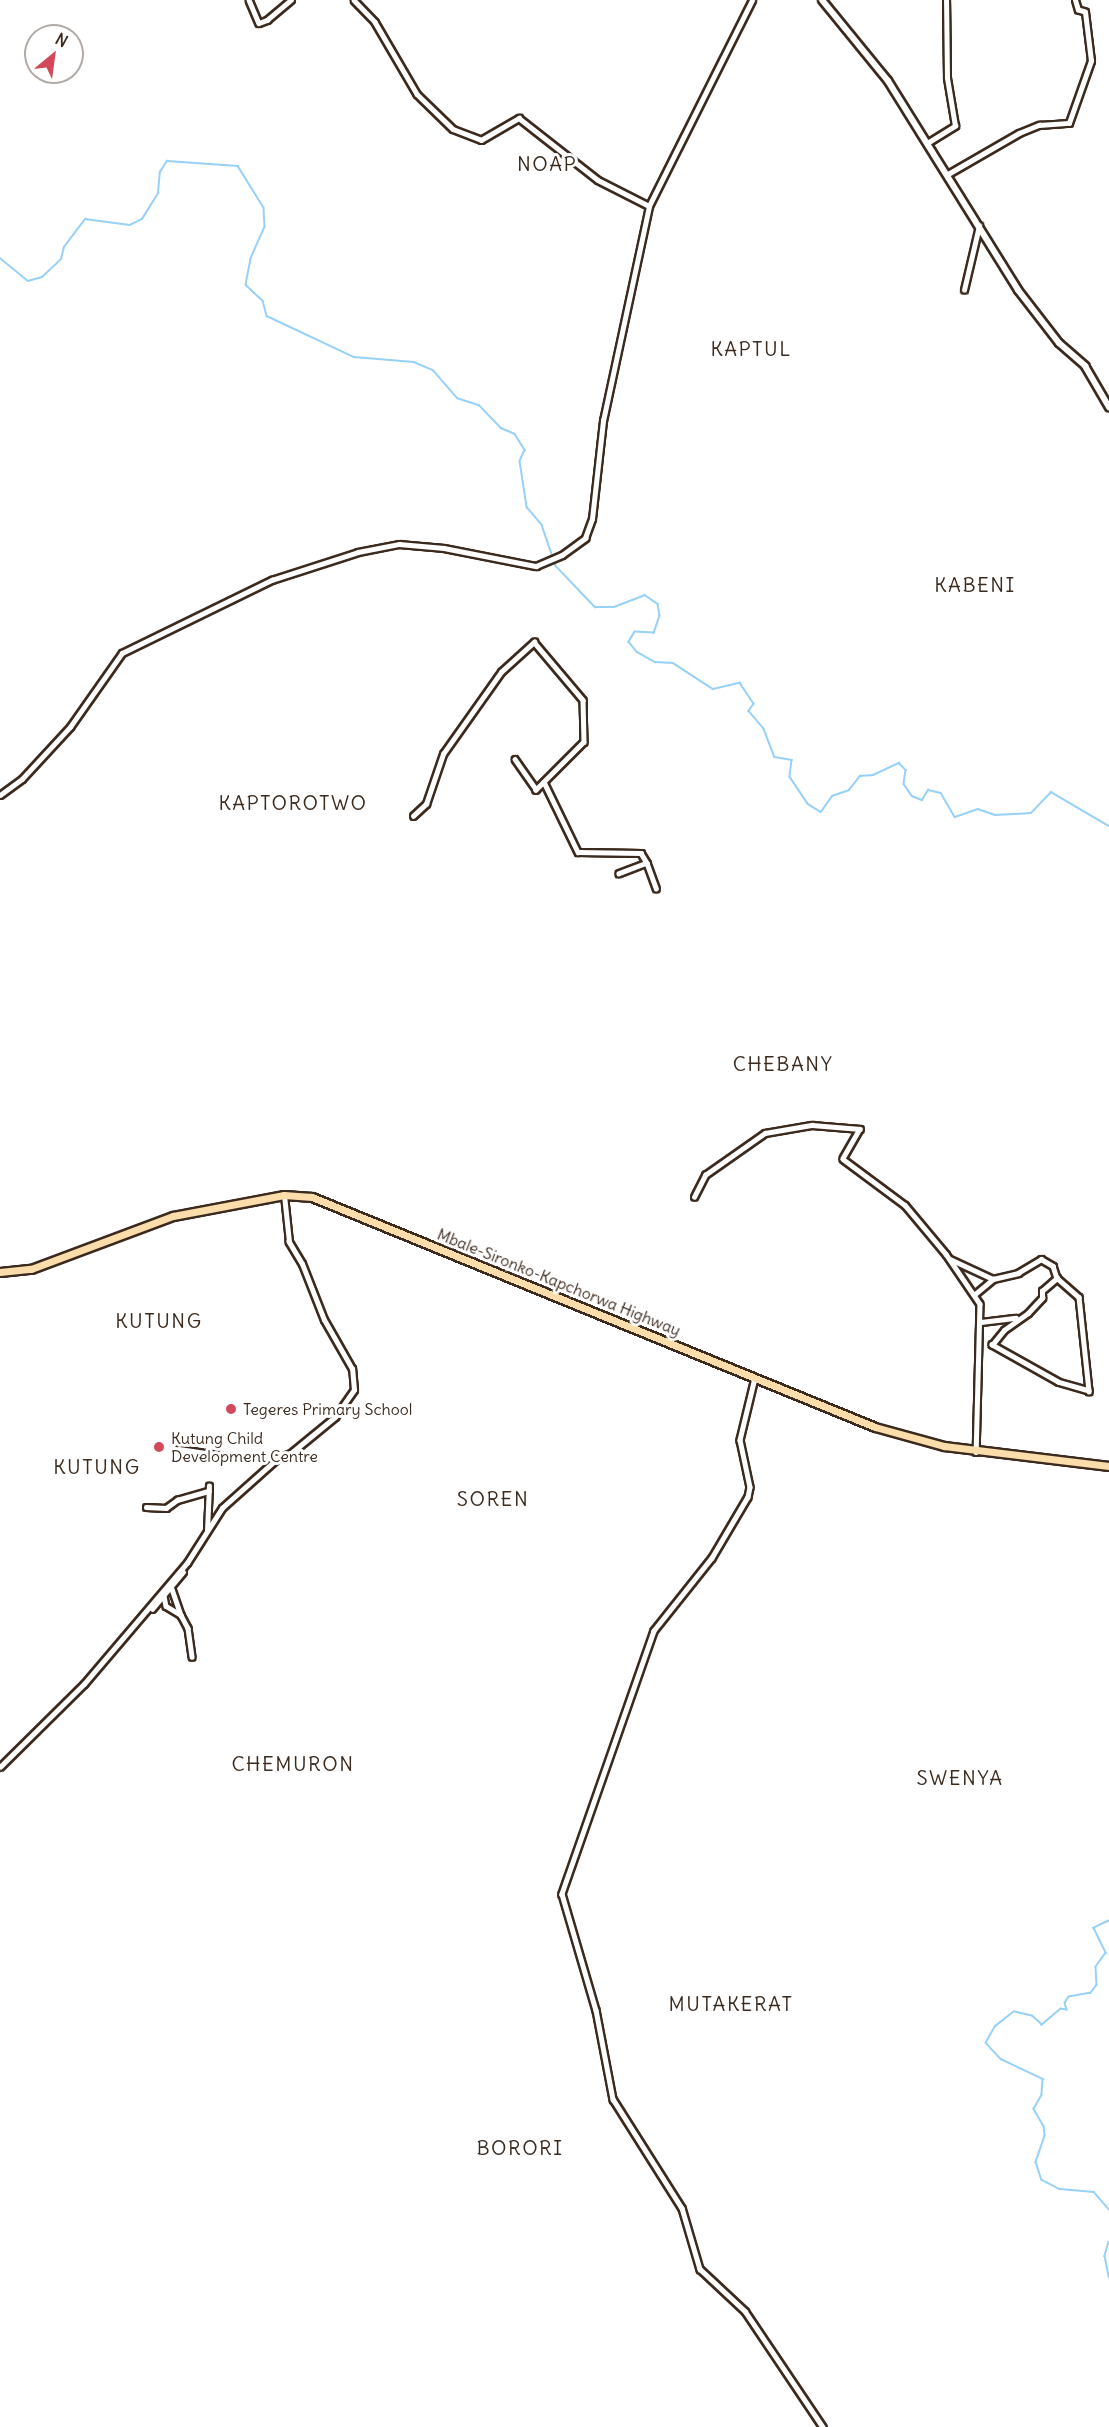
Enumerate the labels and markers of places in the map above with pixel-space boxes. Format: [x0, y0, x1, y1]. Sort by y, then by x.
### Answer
place label: Tegeres Primary School [243, 1399, 412, 1419]
marker: Tegeres Primary School [224, 1402, 238, 1416]
place label: Kutung Child Development Centre [171, 1428, 318, 1466]
marker: Kutung Child Development Centre [152, 1440, 166, 1454]

